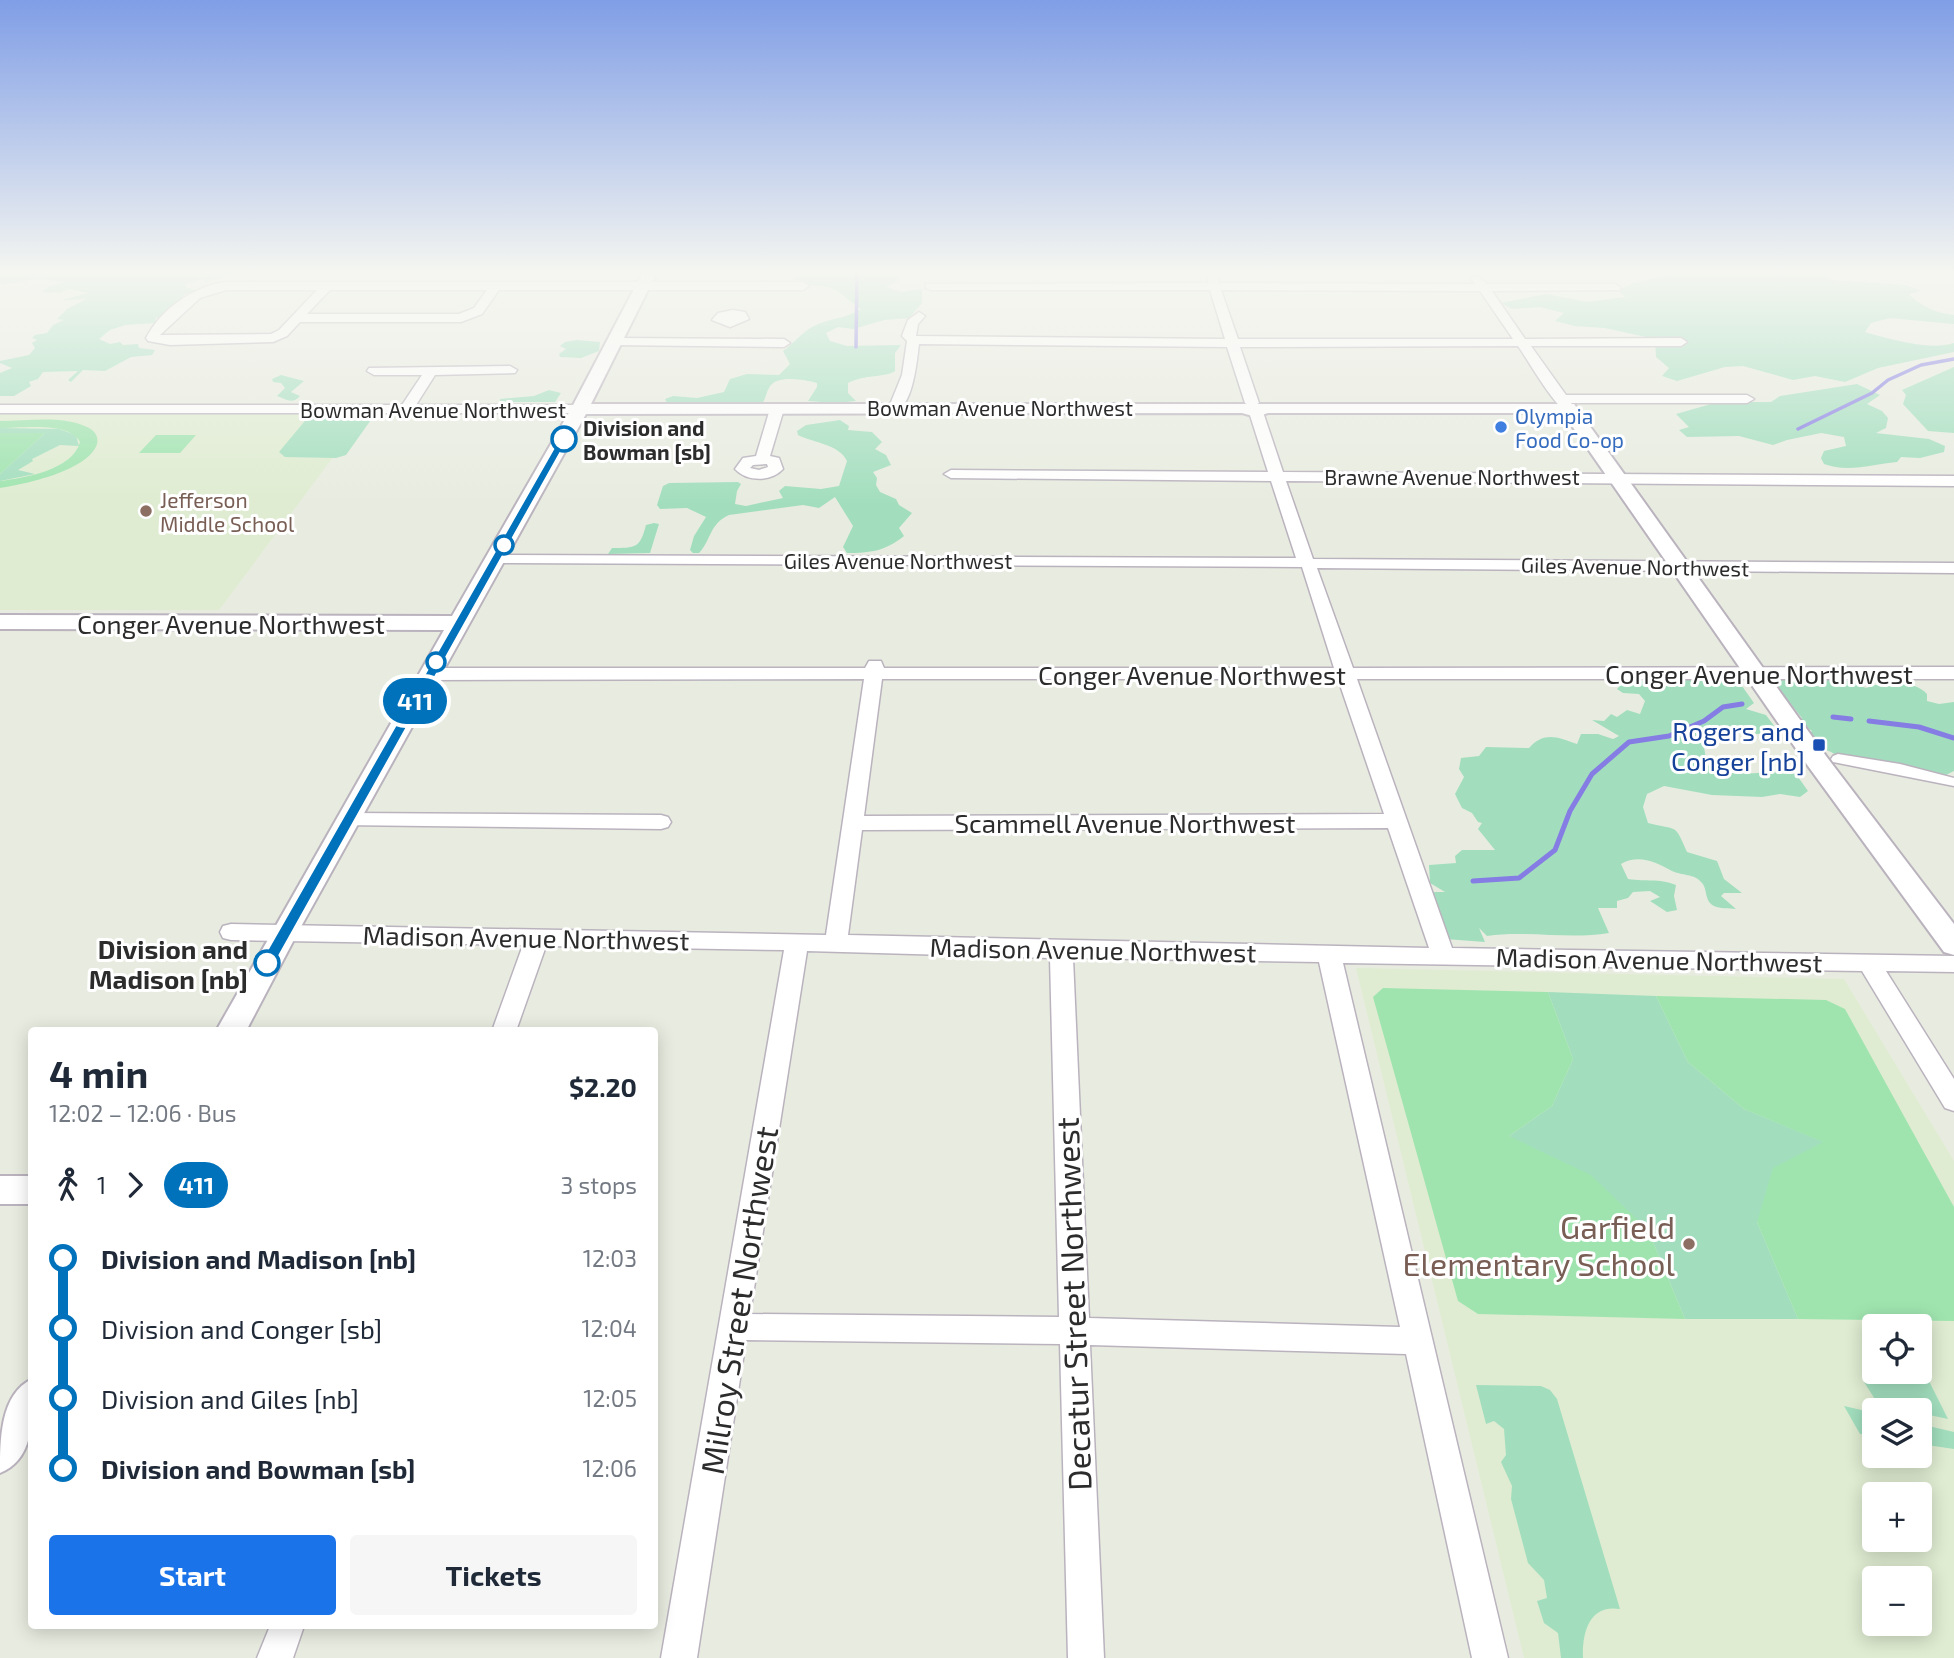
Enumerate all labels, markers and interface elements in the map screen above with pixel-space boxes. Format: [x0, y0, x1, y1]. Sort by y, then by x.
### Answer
street label: Bowman Avenue Northwest [867, 395, 1133, 420]
street label: Bowman Avenue Northwest [300, 397, 566, 422]
place label: Olympia Food Co-op [1515, 403, 1624, 452]
place label: Division and Bowman [sb] [583, 415, 711, 464]
marker: Olympia Food Co-op [1493, 419, 1509, 435]
marker: Division and Bowman [sb] [551, 426, 577, 452]
street label: Brawne Avenue Northwest [1324, 464, 1580, 489]
place label: Jefferson Middle School [160, 487, 295, 536]
marker: Jefferson Middle School [138, 503, 154, 519]
unlabelled marker [494, 535, 514, 555]
street label: Giles Avenue Northwest [784, 548, 1012, 573]
street label: Giles Avenue Northwest [1521, 552, 1749, 580]
street label: Conger Avenue Northwest [77, 608, 385, 639]
unlabelled marker [426, 652, 446, 672]
street label: Conger Avenue Northwest [1605, 658, 1913, 689]
street label: Conger Avenue Northwest [1038, 659, 1346, 690]
line badge: 411 [375, 678, 455, 724]
text: 411 [397, 686, 433, 715]
place label: Rogers and Conger [nb] [1671, 715, 1805, 776]
marker: Rogers and Conger [nb] [1811, 737, 1827, 753]
street label: Scammell Avenue Northwest [955, 807, 1296, 838]
street label: Madison Avenue Northwest [362, 919, 690, 955]
street label: Madison Avenue Northwest [929, 931, 1257, 967]
place label: Division and Madison [nb] [89, 933, 248, 994]
street label: Madison Avenue Northwest [1495, 941, 1823, 977]
marker: Division and Madison [nb] [254, 950, 280, 976]
text: 4 min [49, 1050, 148, 1096]
text: $2.20 [569, 1071, 637, 1102]
text: 12:02 – 12:06 · Bus [49, 1099, 236, 1127]
street label: Decatur Street Northwest [1046, 1117, 1098, 1491]
street label: Milroy Street Northwest [692, 1123, 784, 1477]
icon: walk [49, 1166, 87, 1204]
icon: forward [116, 1166, 154, 1204]
text: 411 [178, 1170, 214, 1199]
text: 1 [97, 1171, 106, 1199]
text: 3 stops [561, 1171, 637, 1199]
place label: Garfield Elementary School [1403, 1207, 1675, 1282]
marker: Garfield Elementary School [1681, 1236, 1697, 1252]
text: Division and Madison [nb] [101, 1243, 416, 1274]
text: 12:03 [583, 1244, 637, 1272]
text: Division and Conger [sb] [101, 1313, 382, 1344]
text: 12:04 [581, 1314, 637, 1342]
map controls [1862, 1314, 1932, 1636]
button: locate [1862, 1314, 1932, 1384]
text: Division and Giles [nb] [101, 1383, 359, 1414]
text: 12:05 [583, 1384, 637, 1412]
button: layers [1862, 1398, 1932, 1468]
text: Division and Bowman [sb] [101, 1453, 416, 1484]
text: 12:06 [582, 1454, 637, 1482]
button: + [1862, 1482, 1932, 1552]
button: Start [49, 1535, 336, 1615]
button: Tickets [350, 1535, 637, 1615]
button: − [1862, 1566, 1932, 1636]

